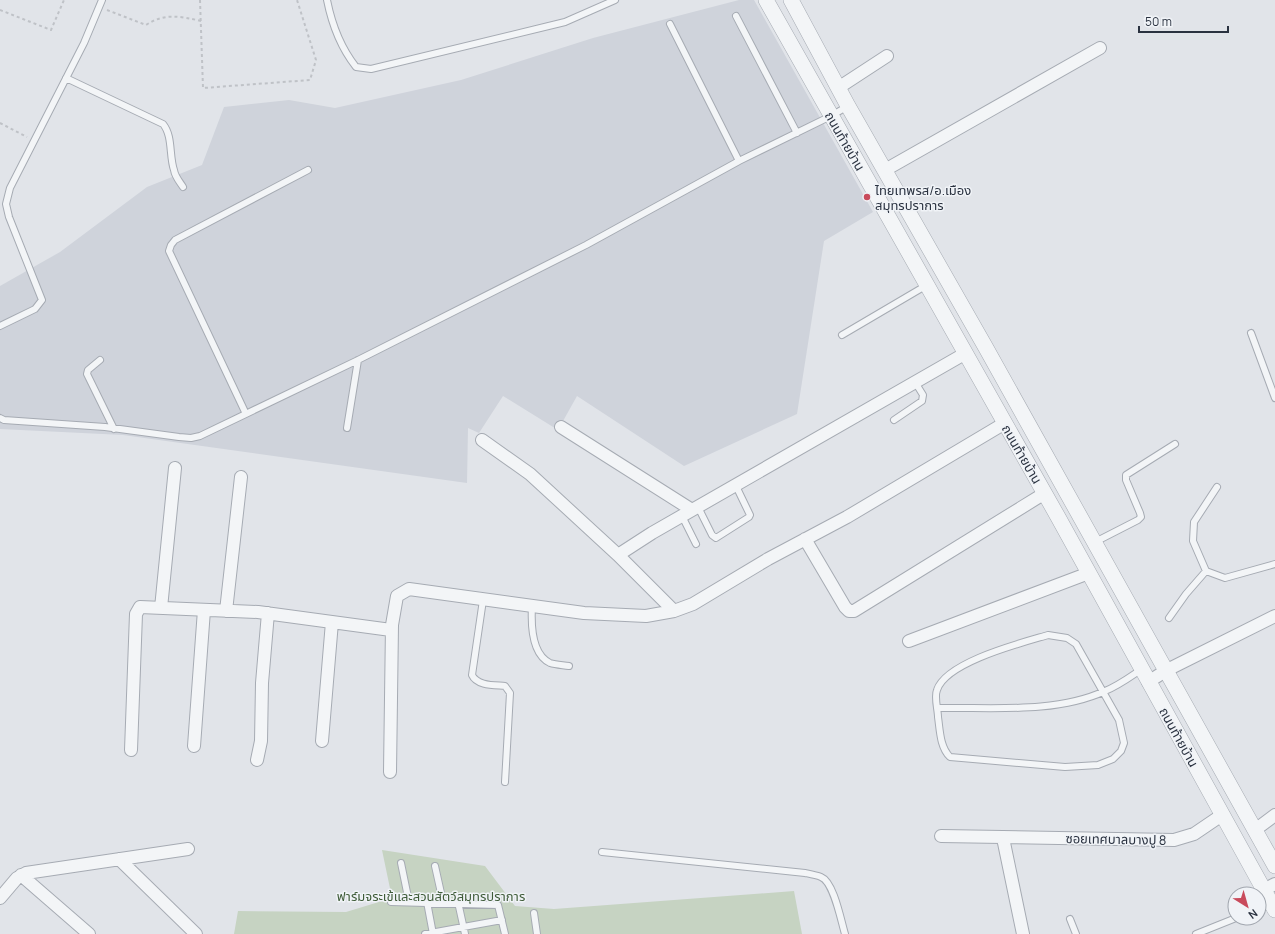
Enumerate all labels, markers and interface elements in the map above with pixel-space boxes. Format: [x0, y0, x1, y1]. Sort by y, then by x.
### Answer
scale bar [1139, 8, 1228, 34]
text: 50 m [1145, 13, 1172, 30]
street label: ถนนท้ายบ้าน [821, 108, 869, 174]
place label: ไทยเทพรส/อ.เมือง สมุทรปราการ [874, 181, 971, 214]
marker: ไทยเทพรส/อ.เมือง สมุทรปราการ [862, 192, 872, 202]
street label: ถนนท้ายบ้าน [998, 421, 1046, 487]
street label: ถนนท้ายบ้าน [1155, 704, 1203, 770]
street label: ซอยเทศบาลบางปู 8 [1065, 829, 1167, 849]
north arrow [1227, 886, 1267, 926]
park label: ฟาร์มจระเข้และสวนสัตว์สมุทรปราการ [337, 887, 525, 905]
text: N [1246, 906, 1261, 923]

